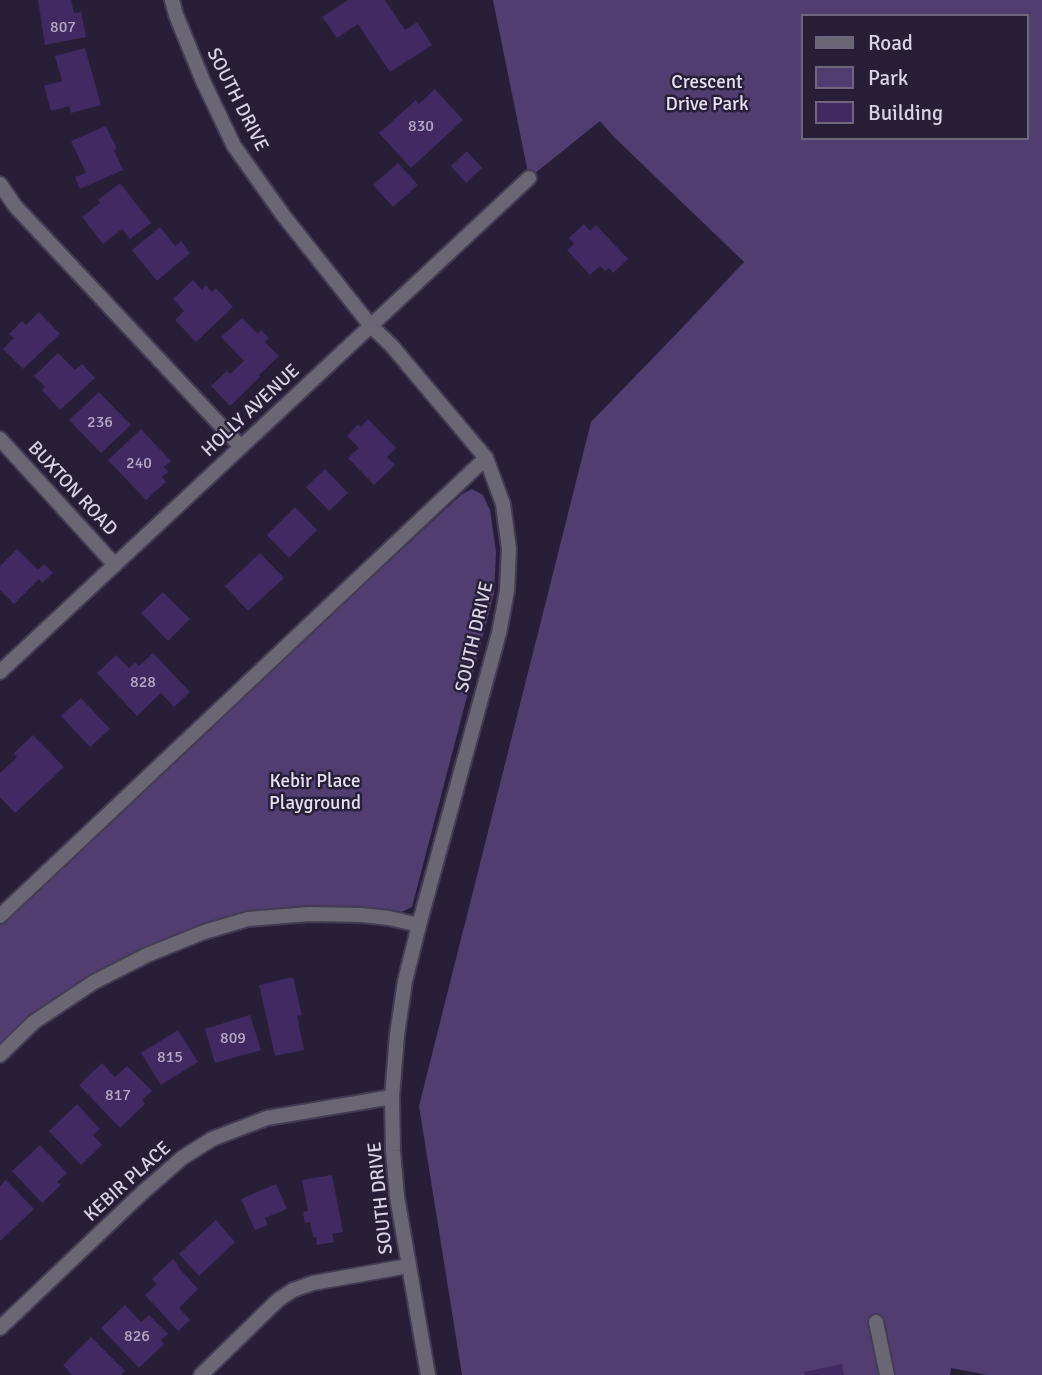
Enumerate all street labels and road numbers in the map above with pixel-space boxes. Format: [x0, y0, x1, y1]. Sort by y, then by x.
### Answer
street label: SOUTH DRIVE [201, 44, 273, 156]
street label: HOLLY AVENUE [197, 360, 305, 462]
street label: BUXTON ROAD [22, 437, 122, 541]
street label: SOUTH DRIVE [451, 579, 499, 695]
street label: KEBIR PLACE [80, 1137, 176, 1227]
street label: SOUTH DRIVE [364, 1141, 398, 1255]

